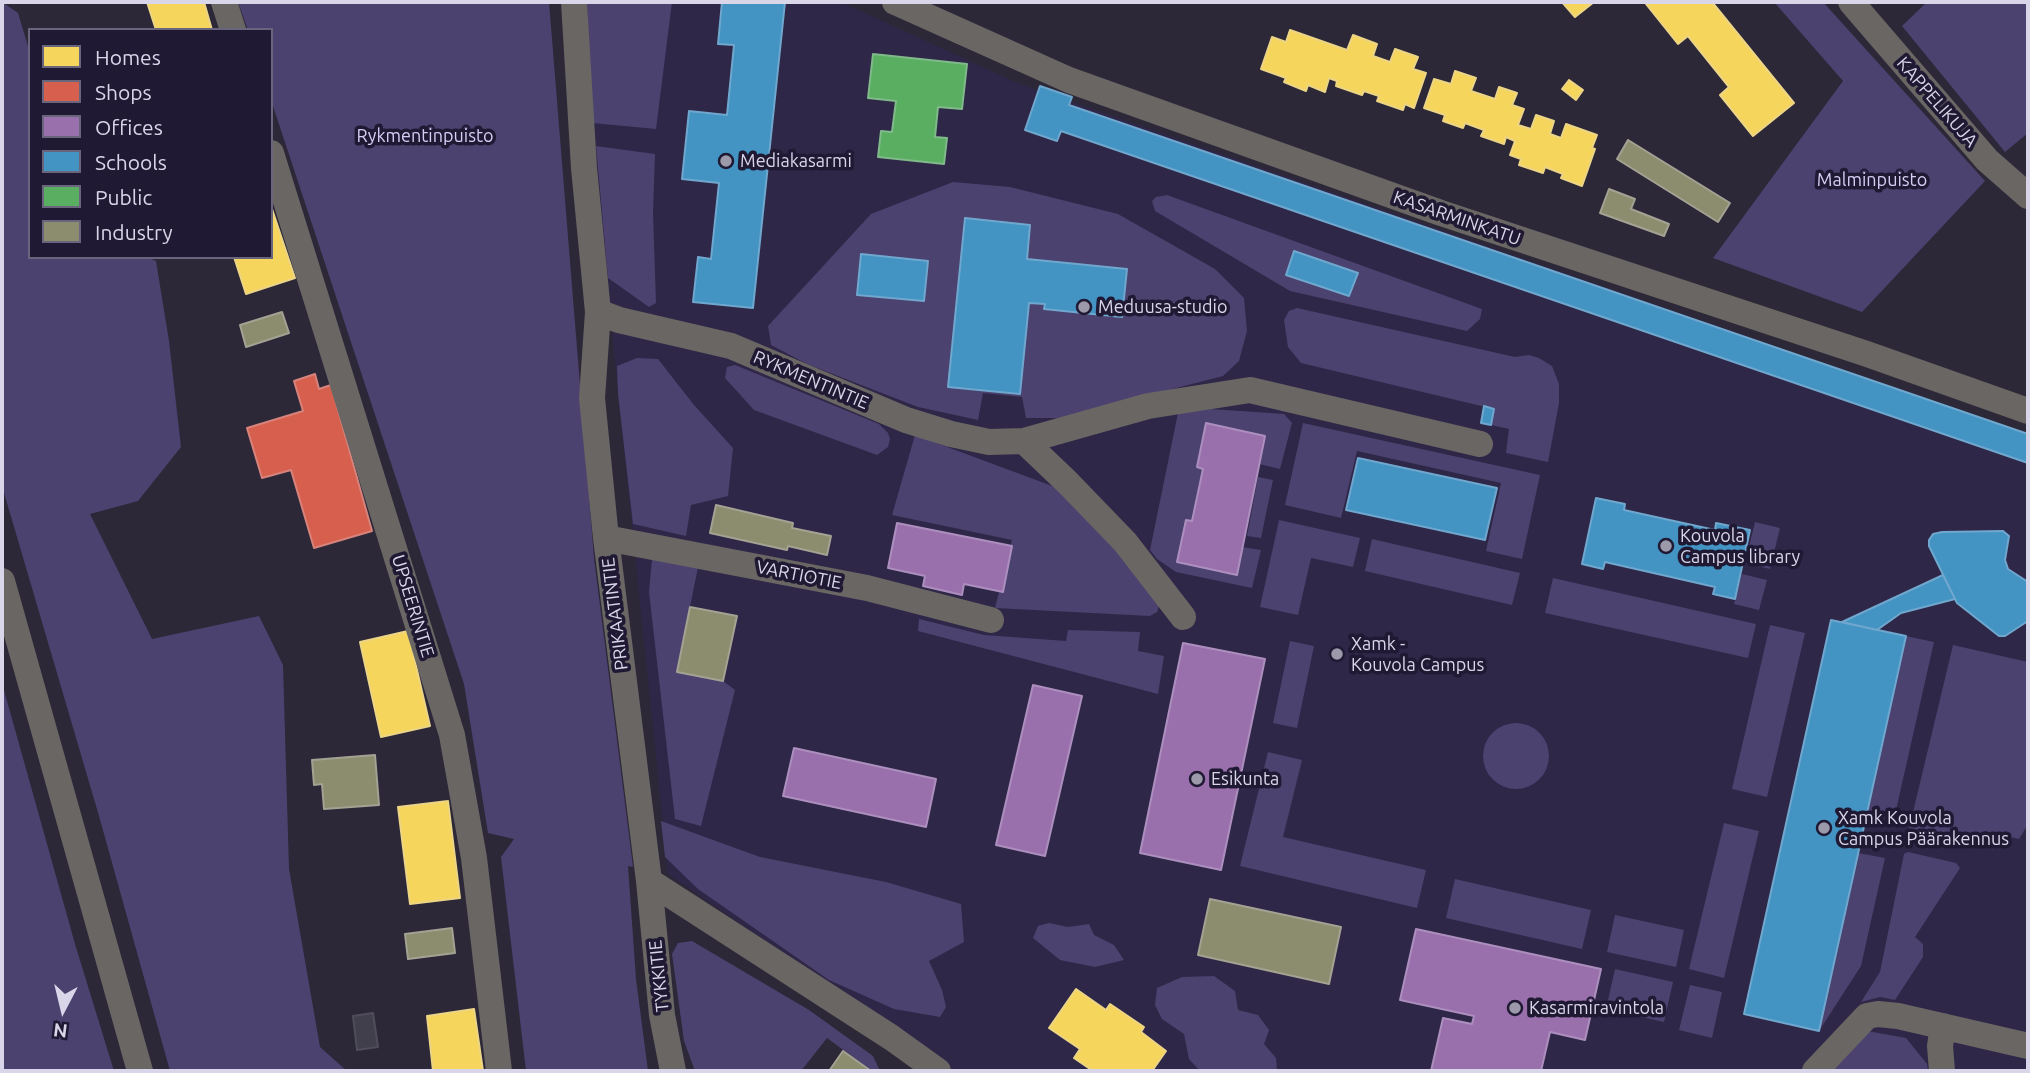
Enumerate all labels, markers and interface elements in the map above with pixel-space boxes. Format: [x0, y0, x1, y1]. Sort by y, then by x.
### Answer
legend [28, 28, 273, 259]
text: Homes [95, 45, 161, 69]
street label: KAPPELIKUJA [1892, 53, 1982, 151]
text: Shops [95, 80, 152, 104]
text: Offices [95, 115, 163, 139]
park label: Rykmentinpuisto [356, 125, 494, 147]
text: Schools [95, 150, 167, 174]
place label: Mediakasarmi [740, 150, 852, 172]
marker: Mediakasarmi [718, 153, 734, 169]
park label: Malminpuisto [1817, 169, 1927, 191]
text: Public [95, 185, 152, 209]
street label: KASARMINKATU [1390, 186, 1524, 250]
text: Industry [95, 220, 173, 244]
place label: Meduusa-studio [1098, 296, 1228, 318]
marker: Meduusa-studio [1076, 299, 1092, 315]
street label: RYKMENTINTIE [750, 346, 872, 414]
place label: Kouvola Campus library [1680, 525, 1800, 568]
marker: Kouvola Campus library [1658, 538, 1674, 554]
street label: UPSEERINTIE [387, 552, 439, 660]
street label: PRIKAATINTIE [597, 556, 633, 672]
street label: VARTIOTIE [755, 556, 843, 594]
place label: Xamk - Kouvola Campus [1351, 633, 1484, 676]
marker: Xamk - Kouvola Campus [1329, 646, 1345, 662]
place label: Esikunta [1211, 768, 1279, 790]
marker: Esikunta [1189, 771, 1205, 787]
place label: Xamk Kouvola Campus Päärakennus [1838, 807, 2009, 850]
marker: Xamk Kouvola Campus Päärakennus [1816, 820, 1832, 836]
street label: TYKKITIE [644, 939, 674, 1013]
north arrow [28, 975, 98, 1045]
place label: Kasarmiravintola [1529, 997, 1664, 1019]
marker: Kasarmiravintola [1507, 1000, 1523, 1016]
text: N [52, 1019, 69, 1043]

